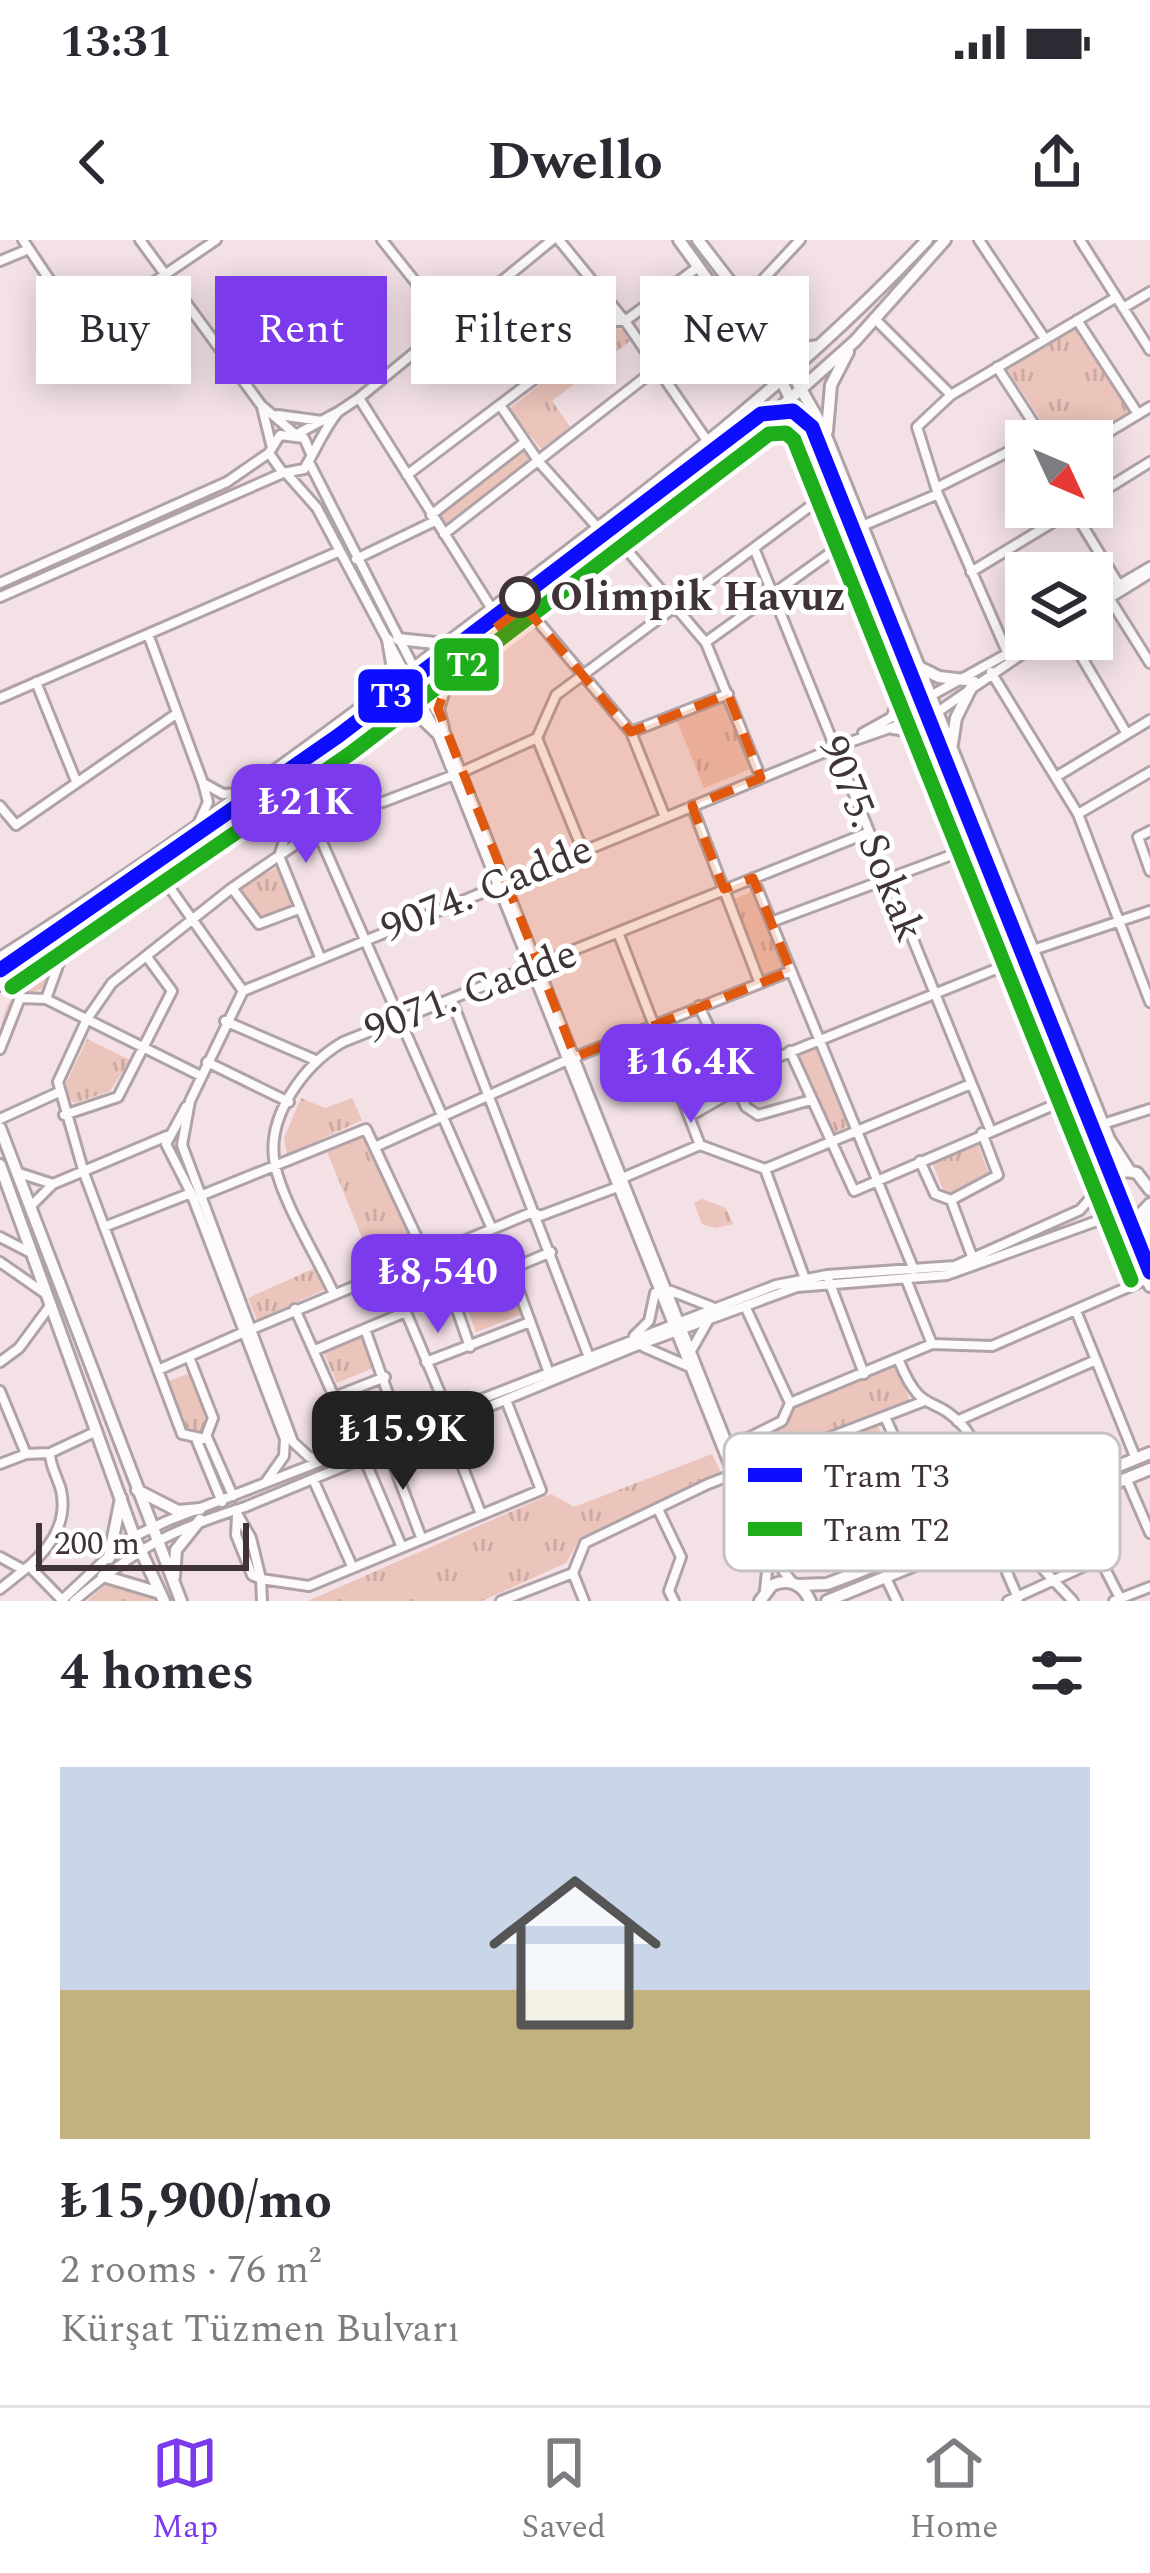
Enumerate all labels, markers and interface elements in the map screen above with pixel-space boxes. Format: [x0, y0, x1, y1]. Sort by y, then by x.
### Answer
text: 13:31 [60, 8, 173, 77]
text: Dwello [487, 121, 663, 203]
icon: back [60, 129, 126, 195]
icon: share [1024, 129, 1090, 195]
chip: Buy [36, 276, 191, 384]
chip: Rent [215, 276, 387, 384]
chip: Filters [411, 276, 616, 384]
chip: New [640, 276, 809, 384]
north arrow [1005, 420, 1113, 528]
map controls [1005, 420, 1113, 660]
button: layers [1005, 552, 1113, 660]
place label: Olimpik Havuz [550, 566, 846, 629]
marker: Olimpik Havuz [501, 578, 539, 616]
line badge: T2 [432, 636, 501, 693]
text: T2 [446, 641, 488, 691]
line badge: T3 [356, 667, 425, 725]
text: T3 [370, 672, 412, 722]
street label: 9075. Sokak [801, 726, 941, 952]
pin: ₺21K [235, 764, 377, 866]
text: ₺21K [258, 773, 354, 832]
street label: 9074. Cadde [372, 818, 602, 960]
street label: 9071. Cadde [355, 923, 587, 1061]
pin: ₺16.4K [593, 1024, 789, 1126]
text: ₺16.4K [627, 1033, 755, 1092]
pin: ₺8,540 [340, 1234, 536, 1336]
text: ₺8,540 [378, 1243, 498, 1302]
pin: ₺15.9K [305, 1391, 501, 1493]
text: ₺15.9K [339, 1400, 467, 1459]
legend [724, 1433, 1120, 1571]
text: Tram T3 [823, 1452, 949, 1502]
text: Tram T2 [823, 1506, 949, 1556]
scale bar [36, 1517, 249, 1570]
text: 200 m [54, 1519, 140, 1569]
text: 4 homes [60, 1634, 254, 1712]
icon: filters [1024, 1640, 1090, 1706]
icon: home [467, 1845, 683, 2061]
text: ₺15,900/mo [60, 2163, 332, 2241]
text: 2 rooms · 76 m² [60, 2241, 321, 2300]
text: Kürşat Tüzmen Bulvarı [60, 2300, 460, 2359]
tab: Map [152, 2430, 218, 2552]
tab: Saved [521, 2430, 606, 2552]
tab: Home [909, 2430, 998, 2552]

